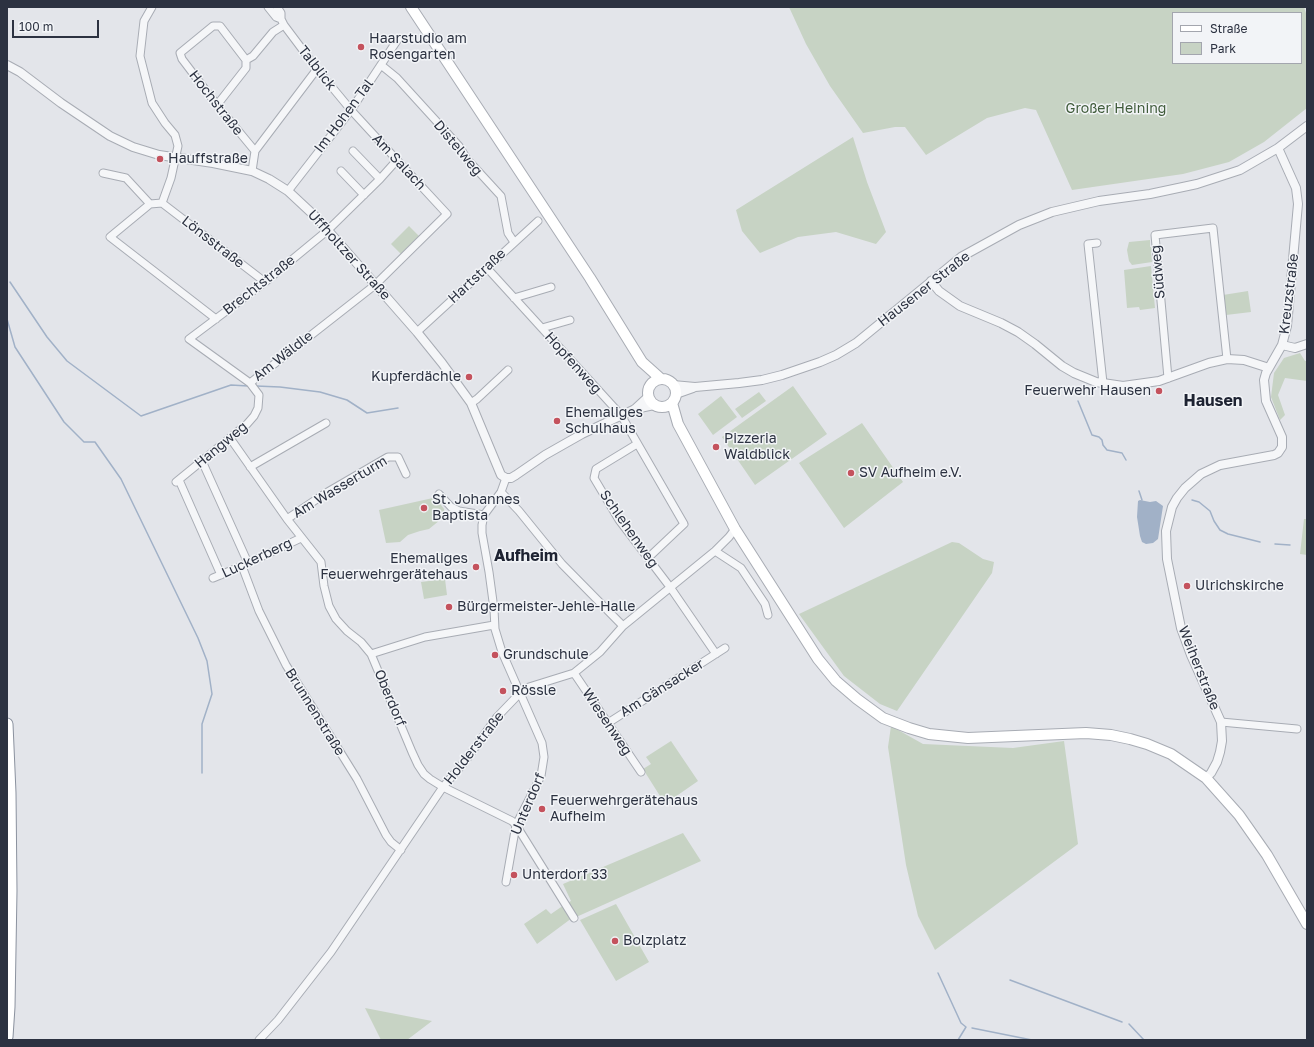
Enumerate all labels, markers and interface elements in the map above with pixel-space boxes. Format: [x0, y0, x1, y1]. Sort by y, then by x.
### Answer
scale bar [14, 12, 101, 38]
legend [1172, 12, 1302, 64]
text: 100 m [19, 19, 53, 34]
text: Straße [1210, 21, 1248, 36]
place label: Haarstudio am Rosengarten [369, 31, 467, 64]
text: Park [1210, 41, 1236, 56]
street label: Talblick [294, 42, 340, 94]
marker: Haarstudio am Rosengarten [356, 42, 366, 52]
street label: Hochstraße [185, 67, 247, 139]
street label: Im Hohen Tal [311, 76, 377, 156]
park label: Großer Heining [1066, 101, 1166, 117]
street label: Distelweg [430, 117, 486, 179]
street label: Am Salach [369, 130, 429, 194]
place label: Hauffstraße [168, 151, 248, 167]
marker: Hauffstraße [155, 154, 165, 164]
street label: Uffholtzer Straße [304, 206, 394, 304]
street label: Lönsstraße [178, 212, 248, 272]
street label: Südweg [1147, 244, 1169, 300]
street label: Hartstraße [445, 245, 509, 307]
street label: Hausener Straße [875, 248, 973, 330]
street label: Brechtstraße [220, 252, 298, 318]
street label: Kreuzstraße [1276, 253, 1302, 335]
street label: Am Wäldle [250, 327, 316, 385]
street label: Hopfenweg [541, 329, 605, 397]
place label: Kupferdächle [371, 369, 461, 385]
marker: Kupferdächle [464, 372, 474, 382]
place label: Feuerwehr Hausen [1024, 383, 1151, 399]
marker: Feuerwehr Hausen [1154, 386, 1164, 396]
district label: Hausen [1183, 391, 1243, 411]
place label: Ehemaliges Schulhaus [565, 405, 643, 438]
marker: Ehemaliges Schulhaus [552, 416, 562, 426]
street label: Hangweg [191, 418, 251, 472]
place label: Pizzeria Waldblick [724, 431, 790, 464]
marker: Pizzeria Waldblick [711, 442, 721, 452]
street label: Am Wasserturm [290, 452, 390, 522]
place label: SV Aufheim e.V. [859, 465, 962, 481]
marker: SV Aufheim e.V. [846, 468, 856, 478]
street label: Schlehenweg [596, 487, 662, 571]
place label: St. Johannes Baptista [432, 492, 520, 524]
marker: St. Johannes Baptista [419, 503, 429, 513]
street label: Luckerberg [219, 534, 295, 582]
district label: Aufheim [494, 546, 558, 566]
place label: Ehemaliges Feuerwehrgerätehaus [320, 551, 468, 584]
marker: Ehemaliges Feuerwehrgerätehaus [471, 562, 481, 572]
place label: Ulrichskirche [1195, 578, 1284, 594]
marker: Ulrichskirche [1182, 581, 1192, 591]
place label: Bürgermeister-Jehle-Halle [457, 599, 635, 615]
marker: Bürgermeister-Jehle-Halle [444, 602, 454, 612]
street label: Weiherstraße [1174, 623, 1224, 713]
place label: Grundschule [503, 647, 589, 663]
marker: Grundschule [490, 650, 500, 660]
street label: Am Gänsacker [617, 655, 707, 721]
street label: Brunnenstraße [281, 665, 349, 759]
street label: Oberdorf [370, 667, 410, 729]
place label: Rössle [511, 683, 556, 699]
street label: Wiesenweg [578, 685, 636, 759]
marker: Rössle [498, 686, 508, 696]
street label: Holderstraße [440, 708, 508, 788]
street label: Unterdorf [507, 771, 549, 837]
place label: Feuerwehrgerätehaus Aufheim [550, 793, 698, 826]
marker: Feuerwehrgerätehaus Aufheim [537, 804, 547, 814]
place label: Unterdorf 33 [522, 867, 607, 883]
marker: Unterdorf 33 [509, 870, 519, 880]
place label: Bolzplatz [623, 933, 686, 949]
marker: Bolzplatz [610, 936, 620, 946]

